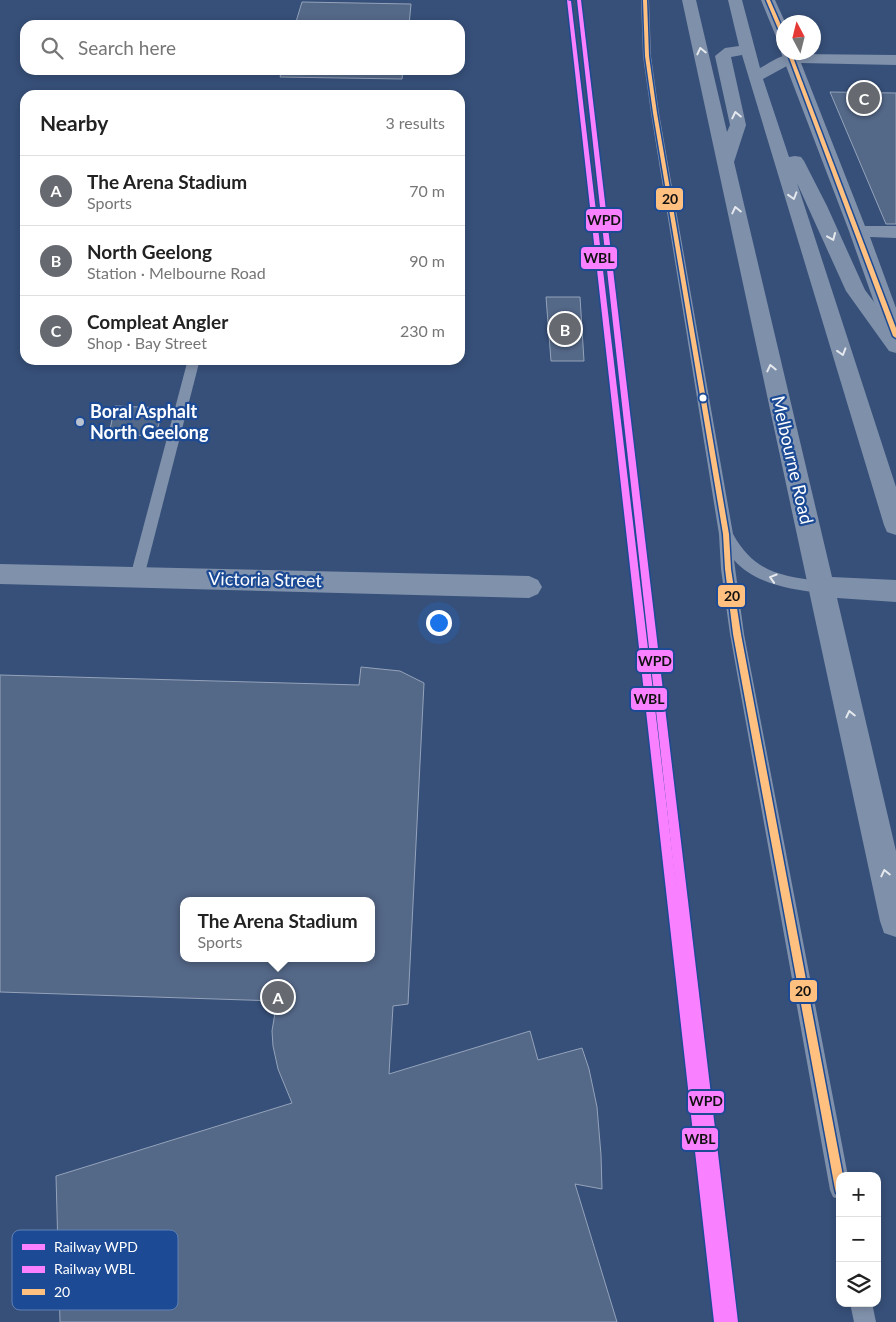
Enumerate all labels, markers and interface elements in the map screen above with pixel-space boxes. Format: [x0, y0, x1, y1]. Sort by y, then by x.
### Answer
north arrow [776, 15, 821, 60]
search box [20, 20, 465, 75]
icon: search [38, 34, 66, 62]
text: Search here [78, 36, 176, 59]
one-way arrow [696, 47, 707, 56]
pin: C [848, 79, 880, 117]
text: Nearby [40, 110, 108, 135]
one-way arrow [731, 111, 741, 120]
text: 3 results [385, 113, 445, 132]
text: The Arena Stadium [87, 170, 247, 193]
text: A [50, 181, 62, 200]
text: 70 m [409, 181, 445, 200]
line badge: 20 [655, 187, 684, 211]
text: 20 [662, 190, 678, 207]
one-way arrow [787, 192, 797, 200]
text: Sports [87, 193, 132, 212]
one-way arrow [731, 205, 742, 214]
line badge: WPD [585, 208, 623, 232]
text: WPD [587, 211, 621, 228]
one-way arrow [826, 232, 837, 241]
text: North Geelong [87, 240, 212, 263]
line badge: WBL [580, 246, 618, 270]
text: WBL [583, 249, 615, 266]
text: B [51, 251, 61, 270]
text: 90 m [409, 251, 445, 270]
text: Station · Melbourne Road [87, 263, 266, 282]
text: Compleat Angler [87, 310, 228, 333]
pin: B [549, 310, 581, 348]
text: C [51, 321, 61, 340]
text: 230 m [400, 321, 445, 340]
text: Shop · Bay Street [87, 333, 207, 352]
one-way arrow [836, 347, 846, 355]
one-way arrow [767, 364, 777, 373]
unlabelled marker [698, 393, 708, 403]
street label: Melbourne Road [768, 393, 818, 526]
place label: Boral Asphalt North Geelong [90, 400, 209, 443]
marker: Boral Asphalt North Geelong [74, 416, 86, 428]
street label: Victoria Street [208, 567, 323, 591]
one-way arrow [769, 574, 777, 584]
line badge: 20 [717, 584, 746, 608]
text: 20 [724, 587, 740, 604]
your location [426, 610, 452, 636]
line badge: WPD [636, 649, 674, 673]
text: WPD [638, 652, 672, 669]
line badge: WBL [630, 687, 668, 711]
text: WBL [633, 690, 665, 707]
one-way arrow [845, 710, 856, 719]
one-way arrow [880, 869, 891, 877]
popup [180, 897, 375, 962]
text: The Arena Stadium [197, 909, 358, 932]
text: Sports [197, 932, 242, 951]
pin: A [262, 978, 294, 1016]
line badge: 20 [789, 979, 818, 1003]
text: 20 [795, 982, 811, 999]
line badge: WPD [687, 1090, 725, 1114]
text: WPD [689, 1092, 723, 1109]
line badge: WBL [681, 1127, 719, 1151]
text: WBL [684, 1130, 716, 1147]
map controls [836, 1172, 881, 1307]
button: + [836, 1172, 881, 1217]
button: − [836, 1217, 881, 1262]
legend [12, 1230, 178, 1310]
text: Railway WPD [54, 1238, 138, 1255]
text: Railway WBL [54, 1260, 135, 1277]
button: layers [836, 1262, 881, 1307]
text: 20 [54, 1283, 70, 1300]

